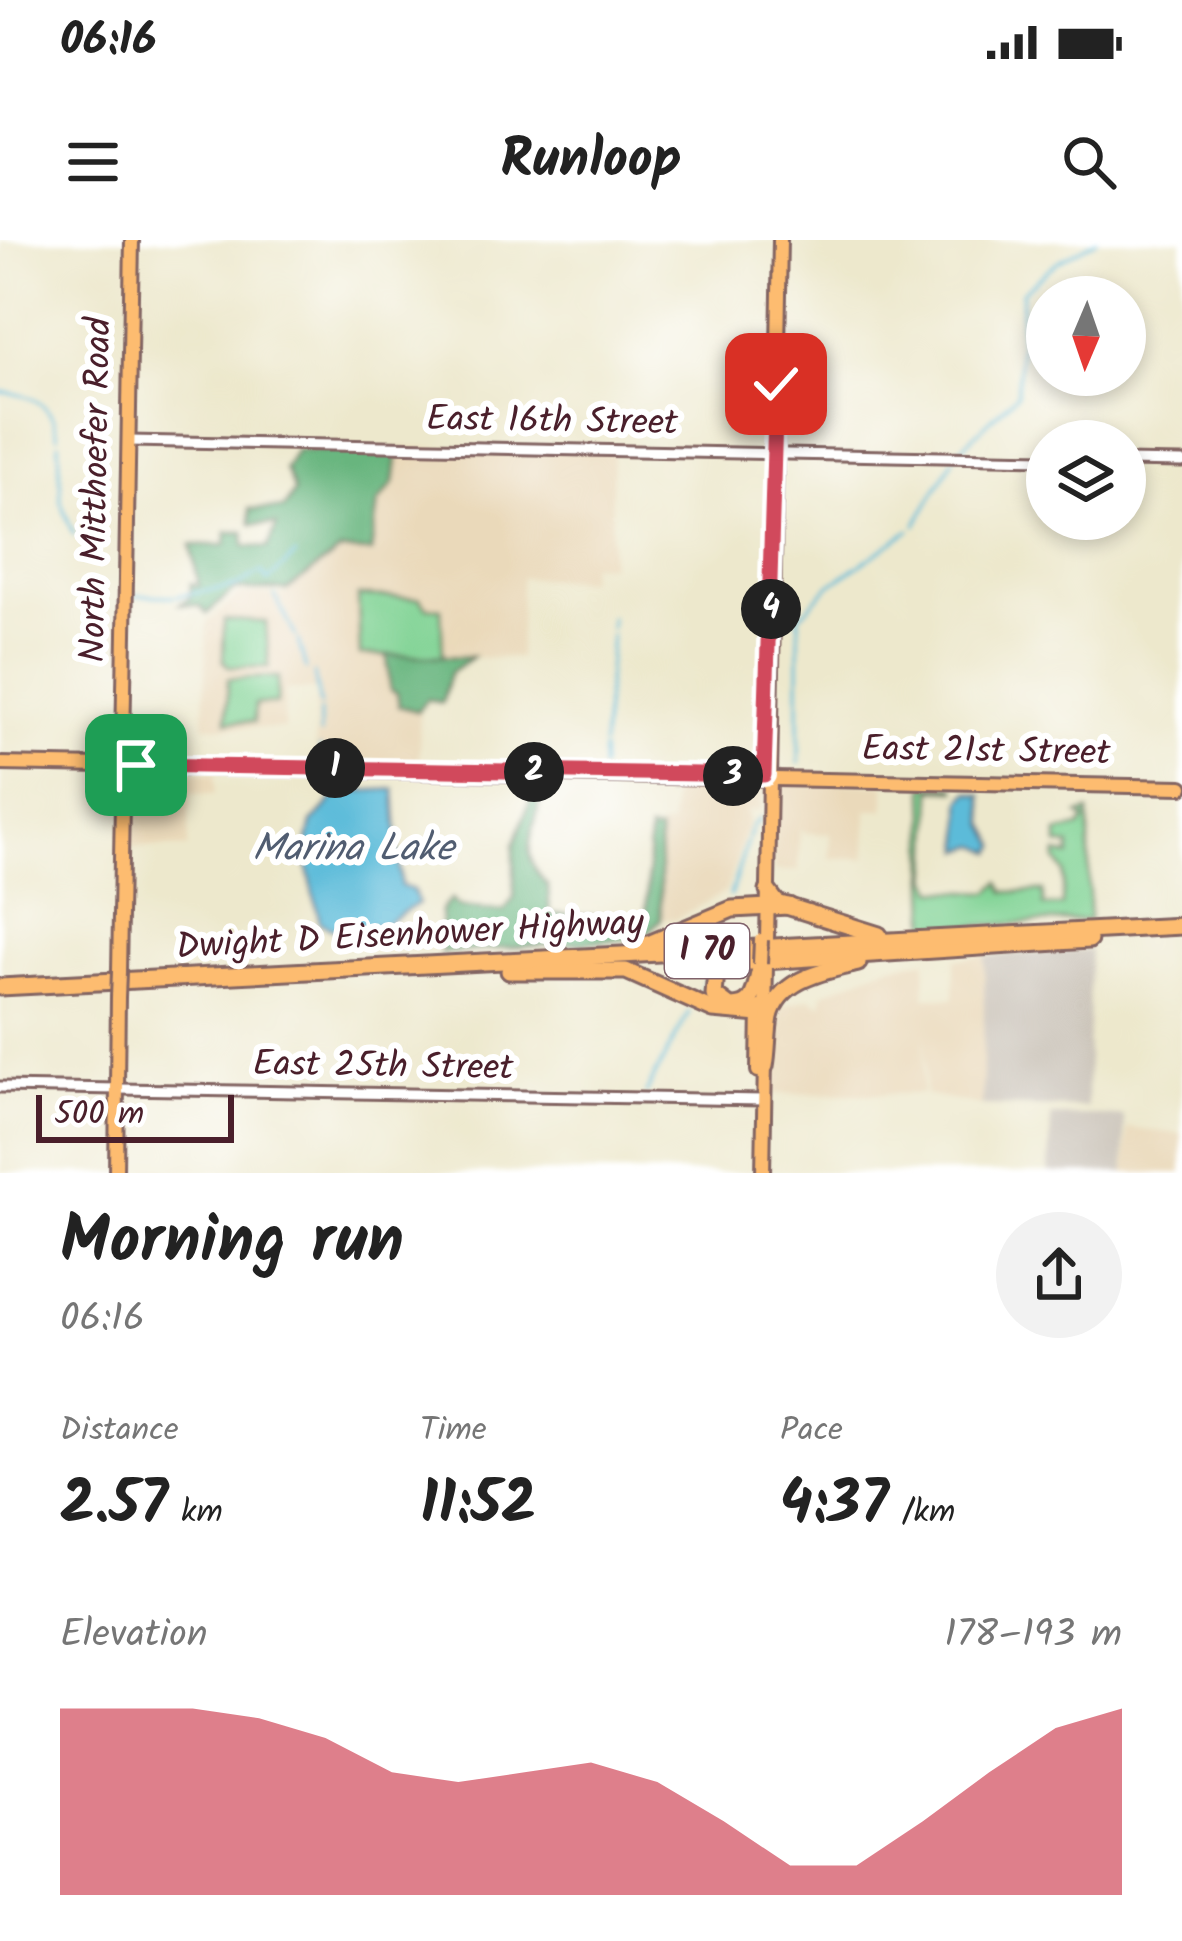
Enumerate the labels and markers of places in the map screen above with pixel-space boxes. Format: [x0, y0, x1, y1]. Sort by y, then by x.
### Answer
pin [725, 333, 827, 435]
pin: 4 [741, 579, 801, 639]
pin [85, 714, 187, 816]
pin: 1 [305, 738, 365, 798]
pin: 2 [504, 742, 564, 802]
pin: 3 [703, 746, 763, 806]

